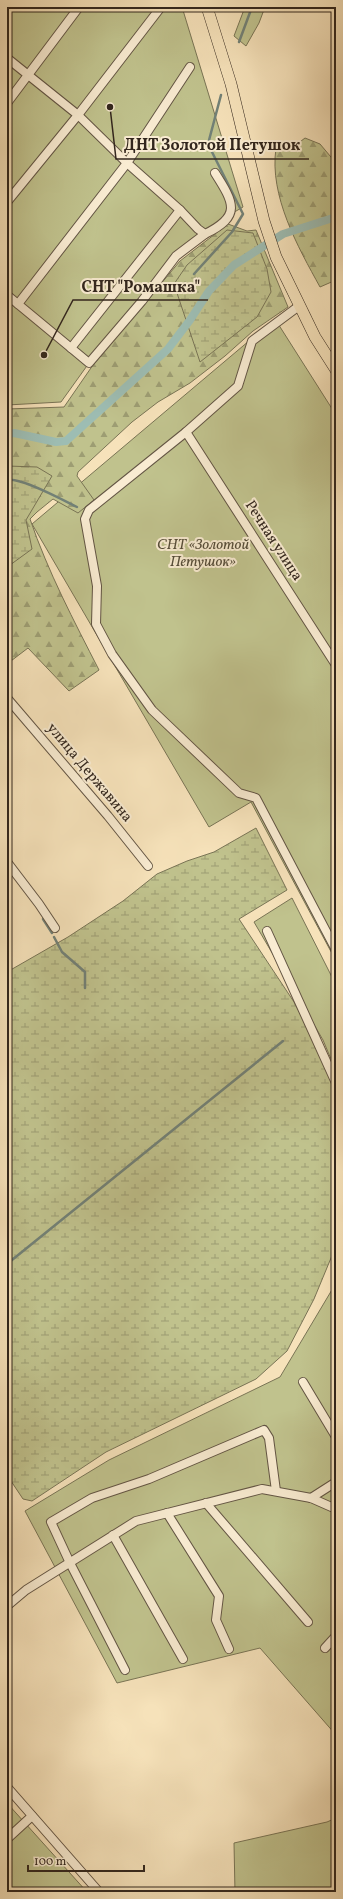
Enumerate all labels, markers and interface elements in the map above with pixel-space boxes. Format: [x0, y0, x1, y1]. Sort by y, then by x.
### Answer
callout: ДНТ Золотой Петушок [116, 131, 309, 159]
text: ДНТ Золотой Петушок [124, 135, 301, 157]
callout: СНТ "Ромашка" [73, 272, 208, 300]
text: СНТ "Ромашка" [82, 277, 200, 299]
street label: Речная улица [239, 497, 307, 585]
park label: СНТ «Золотой Петушок» [157, 535, 249, 573]
street label: улица Державина [41, 719, 137, 827]
scale bar [28, 1847, 144, 1873]
text: 100 m [34, 1854, 67, 1870]

